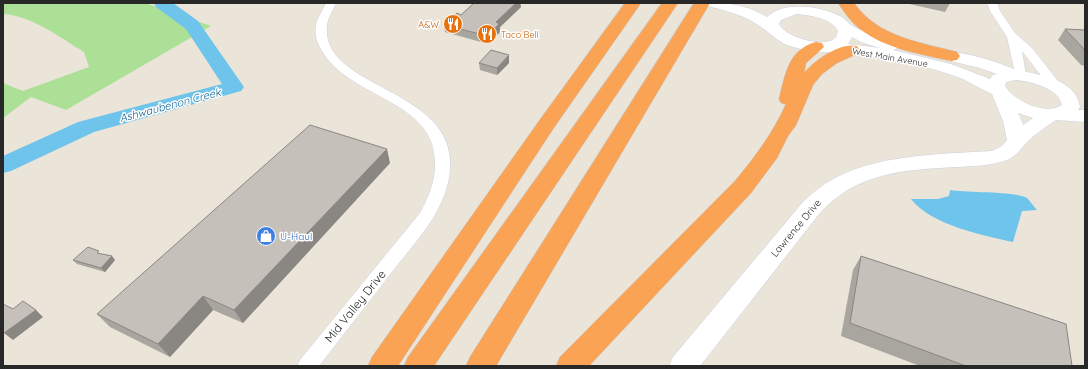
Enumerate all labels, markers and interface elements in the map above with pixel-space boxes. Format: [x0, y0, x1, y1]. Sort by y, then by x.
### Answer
restaurant icon: A&W [442, 13, 464, 35]
place label: A&W [418, 19, 439, 30]
restaurant icon: Taco Bell [476, 23, 498, 45]
place label: Taco Bell [501, 29, 539, 40]
street label: West Main Avenue [851, 45, 929, 69]
water label: Ashwaubenon Creek [118, 84, 223, 125]
street label: Lawrence Drive [768, 196, 824, 260]
shop icon: U-Haul [255, 225, 277, 247]
place label: U-Haul [280, 230, 312, 243]
street label: Mid Valley Drive [321, 266, 389, 345]

